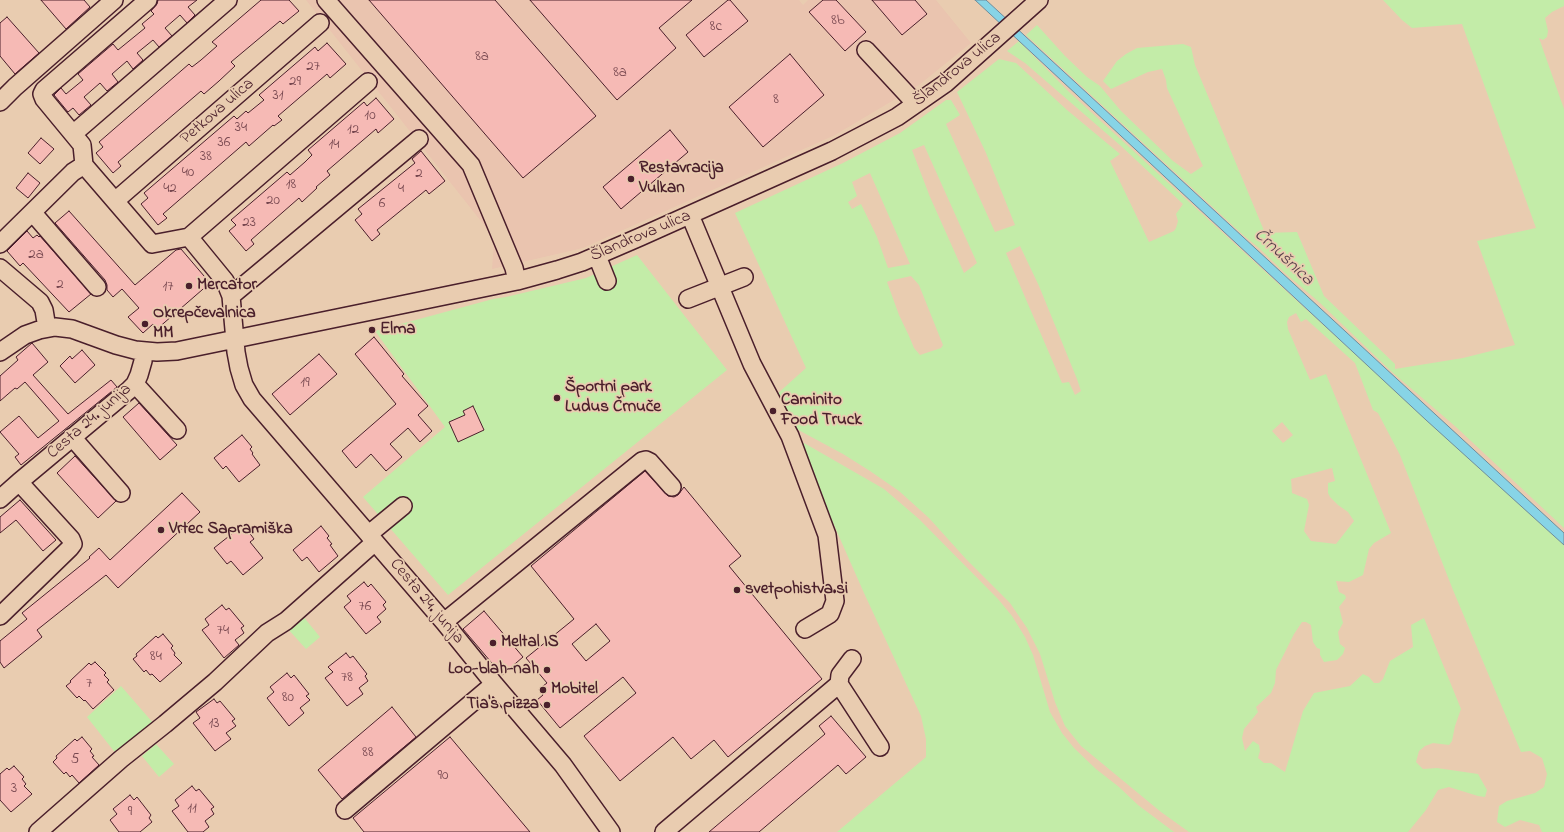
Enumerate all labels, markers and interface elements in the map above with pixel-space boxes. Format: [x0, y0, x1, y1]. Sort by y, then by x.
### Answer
house number: 8b [831, 13, 845, 31]
house number: 8c [710, 19, 722, 37]
street label: Šlandrova ulica [910, 28, 1006, 112]
house number: 8a [475, 49, 489, 67]
house number: 27 [306, 59, 320, 77]
house number: 8a [613, 65, 627, 83]
house number: 29 [289, 74, 301, 92]
street label: Petkova ulica [177, 75, 259, 149]
house number: 31 [273, 88, 283, 106]
house number: 8 [773, 92, 779, 110]
house number: 10 [364, 108, 376, 126]
house number: 34 [235, 120, 247, 138]
house number: 12 [347, 122, 359, 140]
house number: 36 [218, 135, 230, 153]
house number: 14 [329, 137, 339, 155]
house number: 38 [200, 149, 212, 167]
place label: Restavracija Vulkan [639, 159, 724, 199]
house number: 40 [182, 165, 194, 183]
house number: 2 [415, 166, 423, 184]
marker: Restavracija Vulkan [626, 174, 636, 184]
house number: 18 [286, 177, 296, 195]
house number: 42 [163, 181, 177, 199]
house number: 4 [398, 181, 404, 199]
house number: 20 [266, 193, 280, 211]
house number: 6 [379, 196, 385, 214]
street label: Šlandrova ulica [588, 207, 694, 267]
house number: 23 [242, 215, 256, 233]
water label: Črnušnica [1249, 225, 1317, 291]
house number: 2a [28, 247, 44, 265]
place label: Mercator [197, 276, 257, 296]
house number: 2 [56, 277, 64, 295]
house number: 17 [163, 279, 173, 297]
marker: Mercator [184, 281, 194, 291]
place label: Okrepčevalnica MM [153, 304, 256, 344]
marker: Okrepčevalnica MM [140, 319, 150, 329]
place label: Elma [380, 320, 416, 340]
marker: Elma [367, 325, 377, 335]
house number: 19 [300, 375, 310, 393]
place label: Športni park Ludus Črnuče [565, 378, 661, 418]
street label: Cesta 24. junija [44, 380, 136, 464]
place label: Caminito Food Truck [781, 391, 862, 431]
marker: Športni park Ludus Črnuče [552, 393, 562, 403]
marker: Caminito Food Truck [768, 406, 778, 416]
place label: Vrtec Sapramiška [169, 520, 293, 540]
marker: Vrtec Sapramiška [156, 525, 166, 535]
street label: Cesta 24. junija [384, 555, 468, 649]
place label: svetpohistva.si [745, 580, 848, 600]
marker: svetpohistva.si [732, 585, 742, 595]
house number: 76 [359, 599, 371, 617]
house number: 74 [217, 623, 229, 641]
place label: Meltal IS [501, 633, 559, 653]
marker: Meltal IS [488, 638, 498, 648]
house number: 84 [150, 649, 162, 667]
place label: Loo-blah-nah [448, 660, 539, 680]
marker: Loo-blah-nah [542, 665, 552, 675]
house number: 78 [341, 670, 353, 688]
house number: 7 [86, 676, 92, 694]
place label: Mobitel [551, 680, 598, 700]
marker: Mobitel [538, 685, 548, 695]
house number: 80 [282, 690, 294, 708]
place label: Tia's pizza [467, 695, 539, 715]
marker: Tia's pizza [542, 700, 552, 710]
house number: 13 [209, 716, 219, 734]
house number: 88 [362, 745, 374, 763]
house number: 5 [71, 752, 79, 770]
house number: 90 [438, 768, 448, 786]
house number: 3 [11, 781, 17, 799]
house number: 11 [187, 801, 197, 819]
house number: 9 [128, 804, 132, 822]

